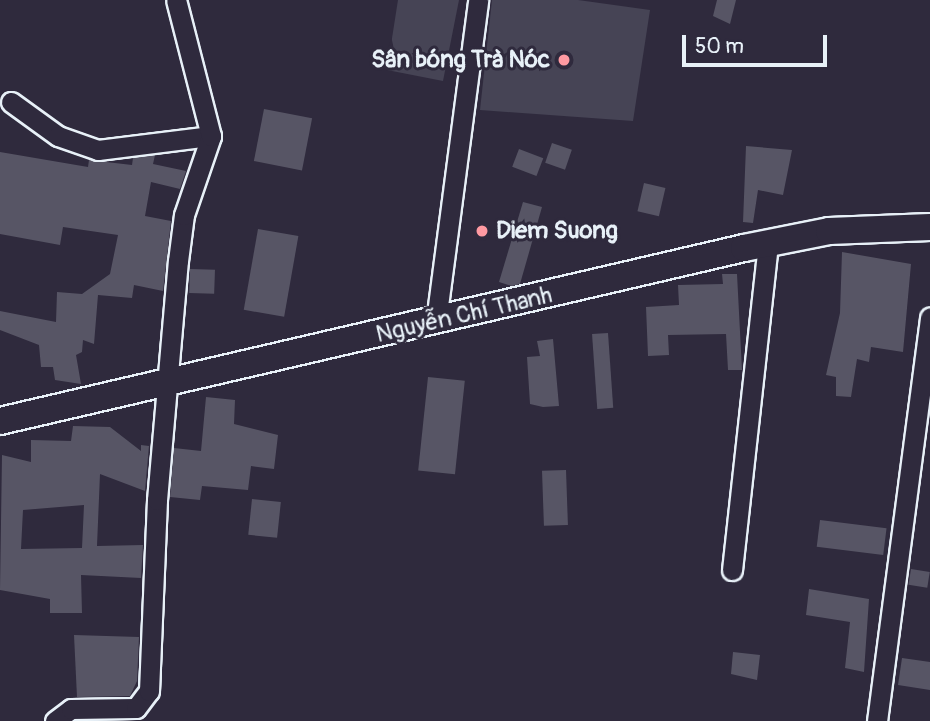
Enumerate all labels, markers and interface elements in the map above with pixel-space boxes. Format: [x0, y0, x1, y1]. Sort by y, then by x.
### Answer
scale bar [685, 21, 830, 65]
text: 50 m [695, 33, 744, 60]
place label: Sân bóng Trà Nóc [371, 46, 550, 74]
marker: Sân bóng Trà Nóc [556, 52, 572, 68]
place label: Diem Suong [496, 217, 618, 245]
marker: Diem Suong [474, 223, 490, 239]
street label: Nguyễn Chí Thanh [373, 281, 555, 349]

